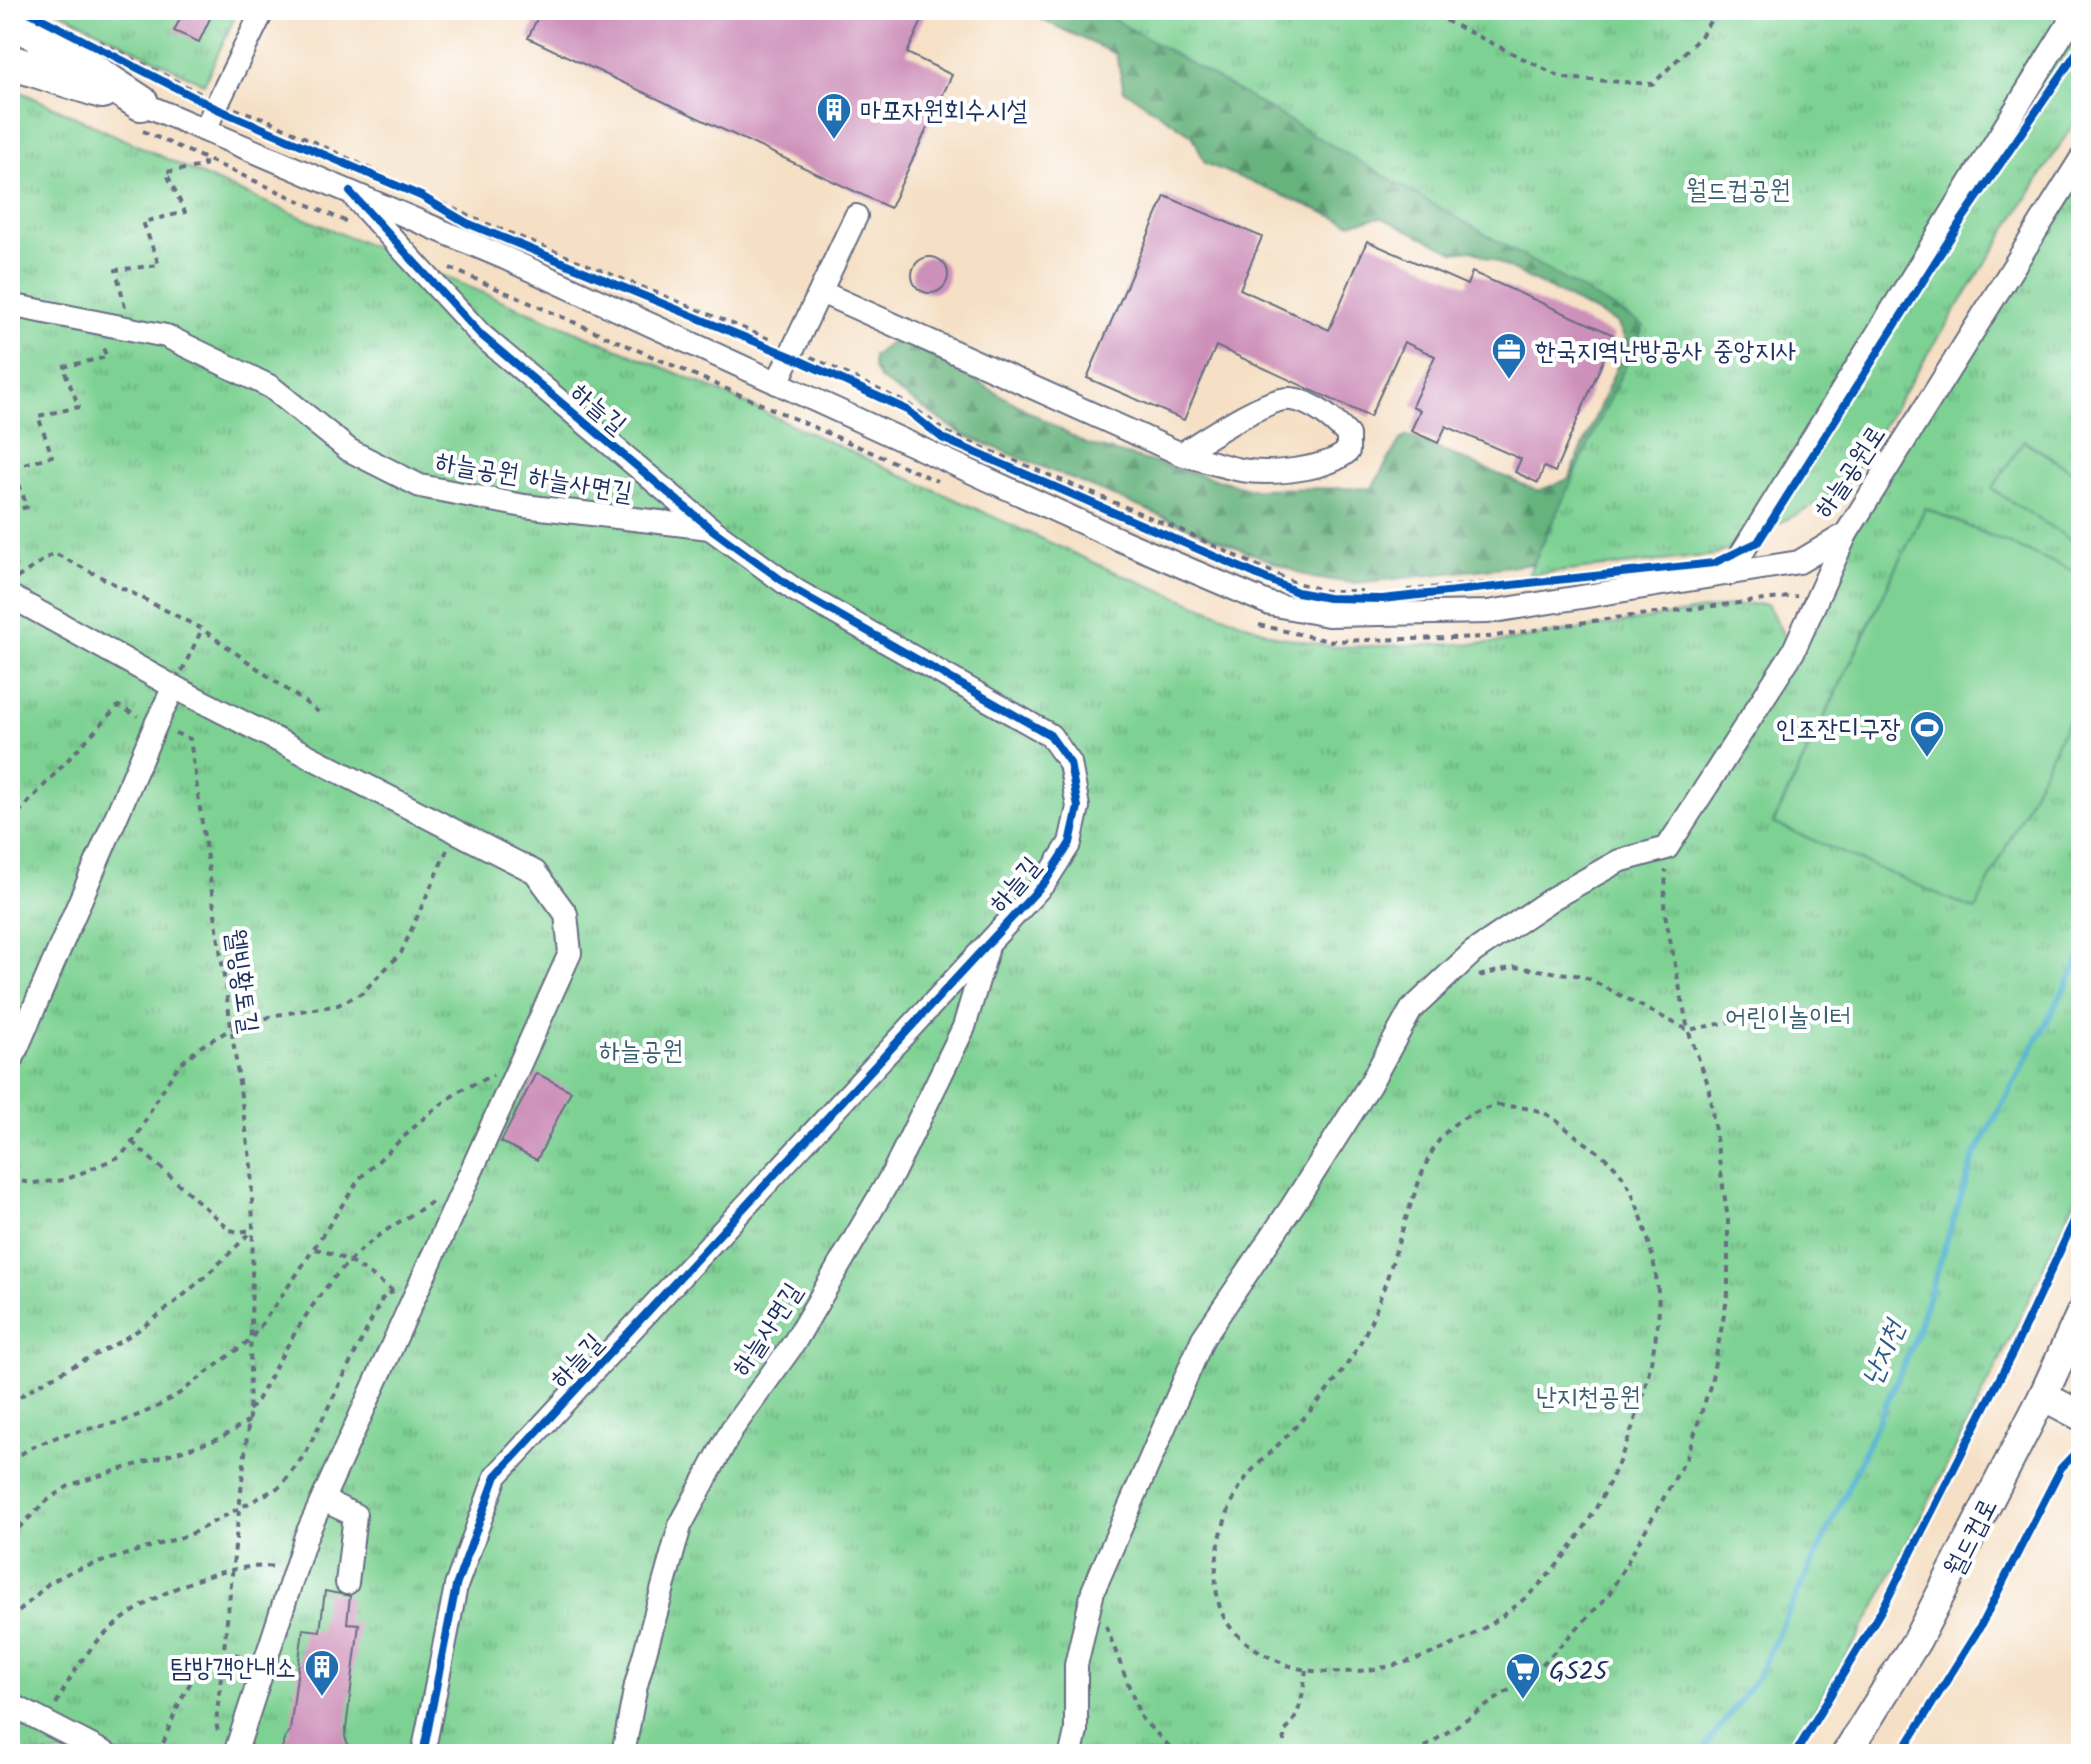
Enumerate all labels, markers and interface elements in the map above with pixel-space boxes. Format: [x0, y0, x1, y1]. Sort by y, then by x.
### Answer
building icon: 마포자원회수시설 [815, 91, 853, 141]
place label: 마포자원회수시설 [860, 91, 1027, 133]
park label: 월드컵공원 [1686, 170, 1790, 212]
office icon: 한국지역난방공사 중앙지사 [1490, 331, 1528, 381]
place label: 한국지역난방공사 중앙지사 [1535, 331, 1797, 373]
street label: 하늘길 [560, 373, 635, 446]
street label: 하늘공원로 [1804, 417, 1897, 527]
street label: 하늘공원 하늘사면길 [432, 442, 635, 514]
place label: 인조잔디구장 [1775, 709, 1901, 751]
sports icon: 인조잔디구장 [1908, 709, 1946, 759]
street label: 하늘길 [979, 848, 1052, 923]
street label: 웰빙황토길 [213, 927, 269, 1036]
park label: 어린이놀이터 [1725, 997, 1851, 1039]
park label: 하늘공원 [599, 1031, 683, 1073]
street label: 하늘사면길 [722, 1275, 814, 1385]
water label: 난지천 [1850, 1312, 1919, 1394]
street label: 하늘길 [541, 1324, 614, 1399]
park label: 난지천공원 [1536, 1377, 1640, 1419]
street label: 월드컵로 [1934, 1491, 2009, 1585]
place label: 탐방객안내소 [170, 1648, 296, 1690]
building icon: 탐방객안내소 [303, 1648, 341, 1698]
supermarket icon: GS25 [1504, 1651, 1542, 1701]
place label: GS25 [1549, 1651, 1610, 1693]

